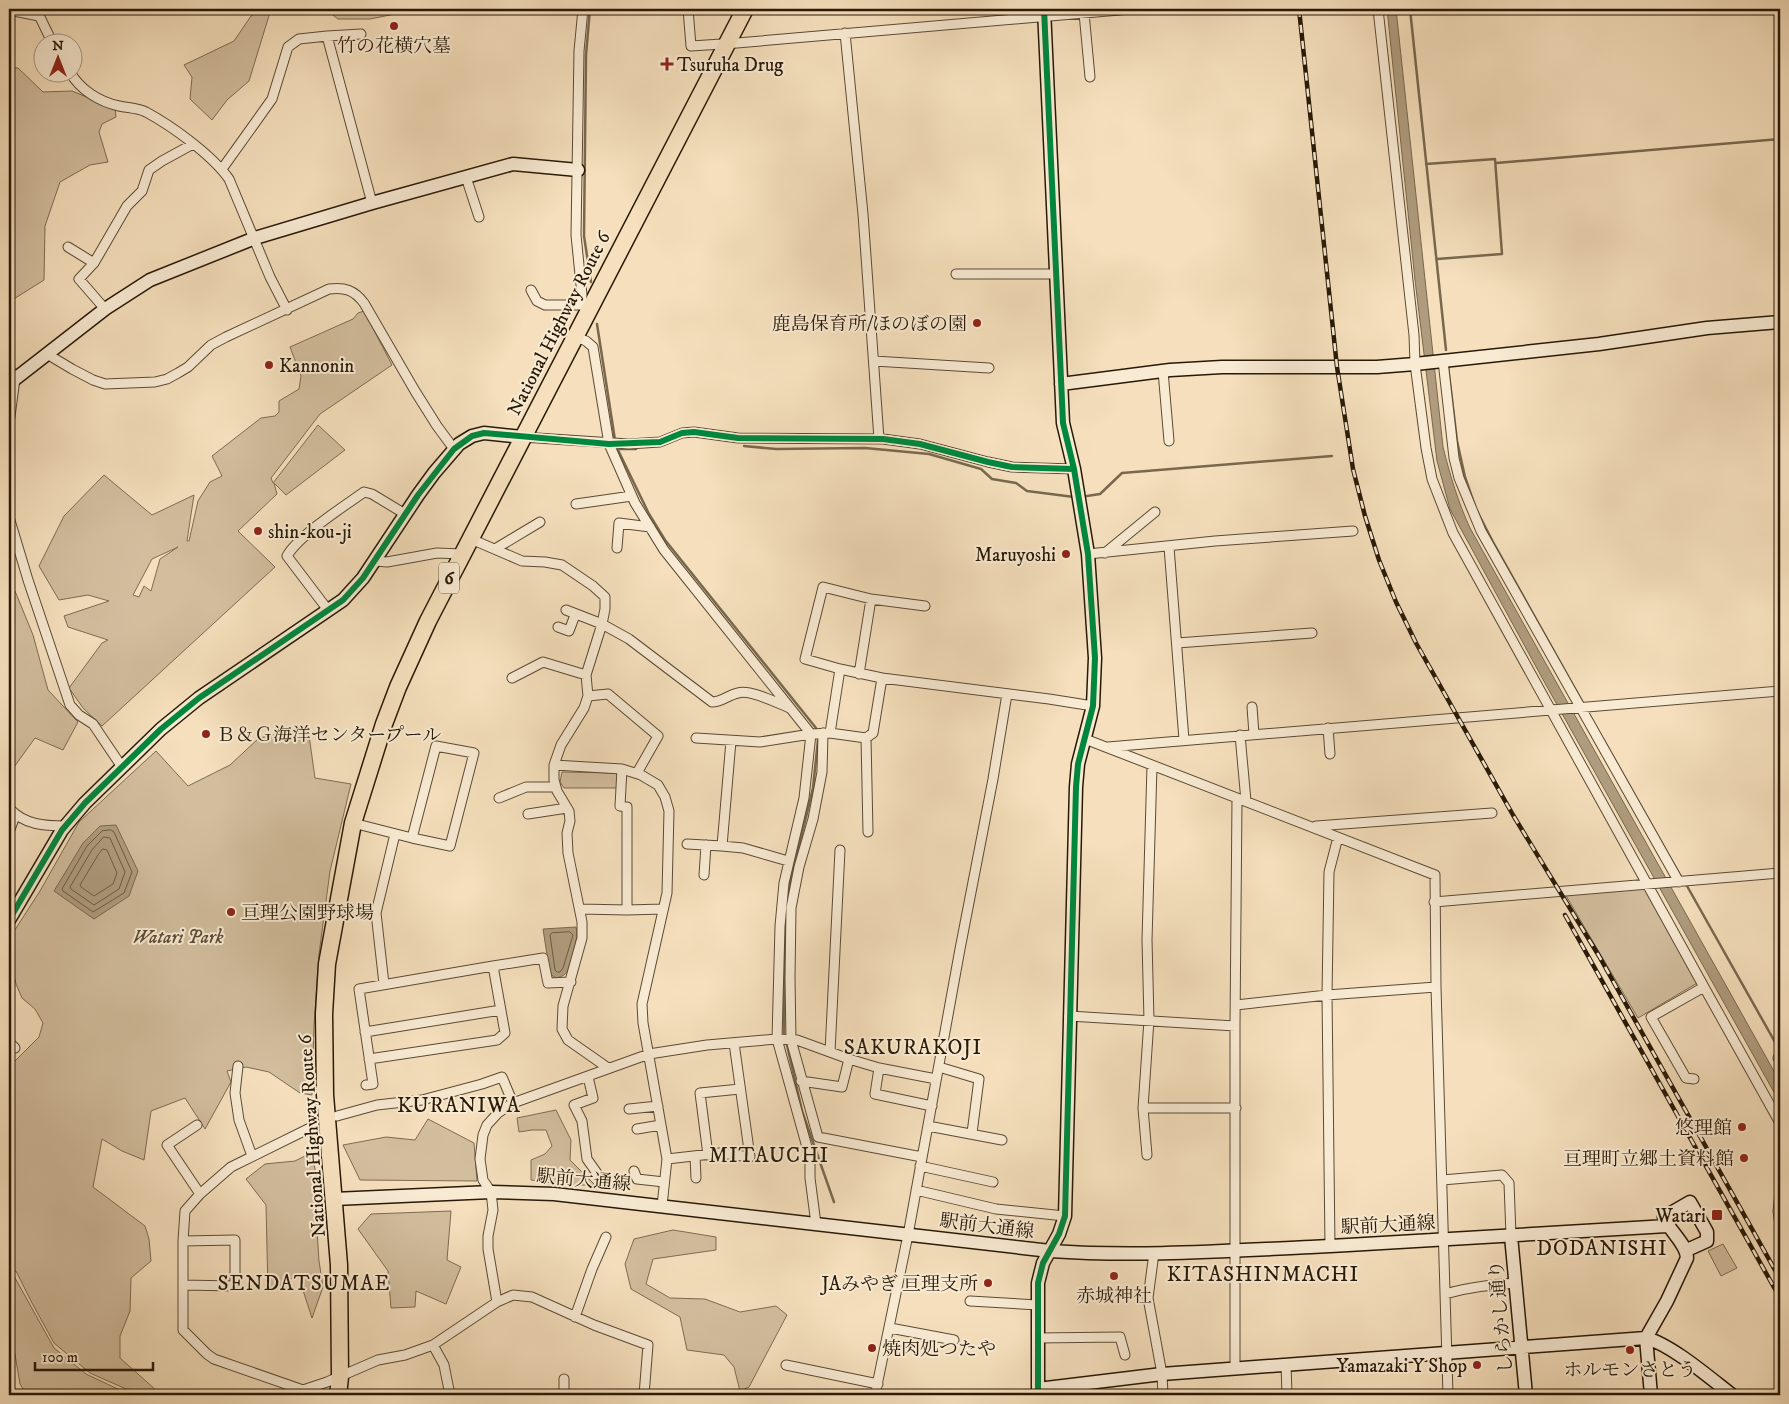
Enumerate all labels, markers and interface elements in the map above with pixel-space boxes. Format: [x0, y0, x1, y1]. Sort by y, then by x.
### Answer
marker: 竹の花横穴墓 [388, 20, 400, 32]
north arrow [32, 32, 82, 82]
place label: 竹の花横穴墓 [337, 35, 451, 58]
text: N [52, 37, 64, 55]
place label: Tsuruha Drug [677, 54, 784, 77]
marker: Tsuruha Drug [661, 58, 673, 70]
street label: National Highway Route 6 [503, 227, 616, 419]
place label: 鹿島保育所/ほのぼの園 [772, 313, 967, 336]
marker: 鹿島保育所/ほのぼの園 [971, 317, 983, 329]
place label: Kannonin [279, 355, 354, 378]
marker: Kannonin [263, 359, 275, 371]
place label: shin-kou-ji [268, 521, 352, 544]
marker: shin-kou-ji [252, 525, 264, 537]
place label: Maruyoshi [975, 544, 1056, 567]
marker: Maruyoshi [1060, 548, 1072, 560]
road number: 6 [439, 562, 459, 594]
place label: Ｂ＆Ｇ海洋センタープール [216, 724, 441, 747]
marker: Ｂ＆Ｇ海洋センタープール [200, 728, 212, 740]
place label: 亘理公園野球場 [241, 902, 374, 925]
marker: 亘理公園野球場 [225, 906, 237, 918]
park label: Watari Park [132, 926, 224, 949]
street label: National Highway Route 6 [294, 1033, 331, 1238]
district label: SAKURAKOJI [844, 1035, 982, 1061]
district label: KURANIWA [397, 1093, 521, 1119]
place label: 悠理館 [1675, 1117, 1732, 1140]
marker: 悠理館 [1736, 1121, 1748, 1133]
district label: MITAUCHI [709, 1143, 829, 1169]
place label: 亘理町立郷土資料館 [1563, 1148, 1734, 1171]
marker: 亘理町立郷土資料館 [1738, 1152, 1750, 1164]
street label: 駅前大通線 [536, 1165, 632, 1196]
place label: Watari [1655, 1205, 1706, 1228]
marker: Watari [1710, 1208, 1724, 1222]
street label: 駅前大通線 [938, 1209, 1035, 1244]
street label: 駅前大通線 [1340, 1212, 1436, 1239]
district label: DODANISHI [1536, 1236, 1668, 1262]
street label: しらかし通り [1485, 1259, 1518, 1375]
district label: KITASHINMACHI [1167, 1262, 1359, 1288]
marker: 赤城神社 [1108, 1270, 1120, 1282]
district label: SENDATSUMAE [218, 1271, 390, 1297]
place label: JAみやぎ 亘理支所 [820, 1273, 978, 1296]
marker: JAみやぎ 亘理支所 [982, 1277, 994, 1289]
place label: 赤城神社 [1076, 1285, 1152, 1308]
place label: 焼肉処つたや [882, 1338, 996, 1361]
scale bar [35, 1339, 152, 1371]
marker: 焼肉処つたや [866, 1342, 878, 1354]
marker: ホルモンさとう [1624, 1344, 1636, 1356]
text: 100 m [42, 1348, 78, 1367]
place label: Yamazaki Y Shop [1336, 1355, 1467, 1378]
marker: Yamazaki Y Shop [1471, 1359, 1483, 1371]
place label: ホルモンさとう [1563, 1359, 1697, 1382]

